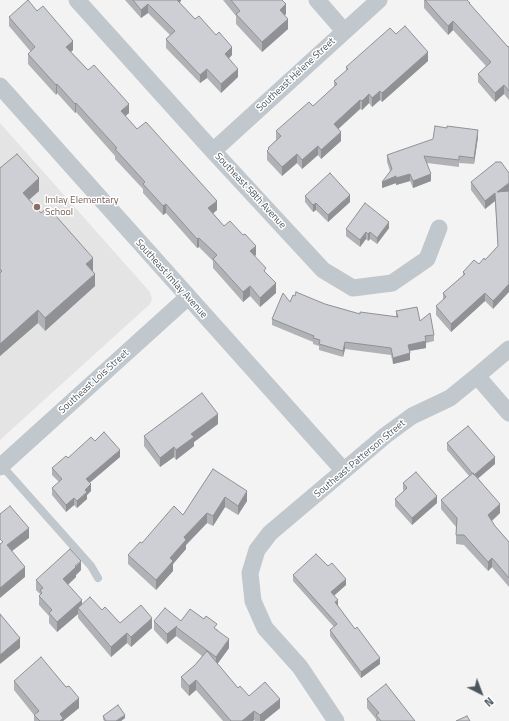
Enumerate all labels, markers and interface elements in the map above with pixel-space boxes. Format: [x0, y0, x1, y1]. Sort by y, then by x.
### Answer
street label: Southeast Helene Street [254, 36, 338, 114]
street label: Southeast 58th Avenue [212, 151, 288, 231]
place label: Imlay Elementary School [45, 195, 119, 218]
marker: Imlay Elementary School [32, 202, 42, 212]
street label: Southeast Imlay Avenue [133, 237, 209, 321]
street label: Southeast Lois Street [56, 347, 132, 417]
street label: Southeast Patterson Street [312, 417, 408, 501]
north arrow [461, 673, 501, 713]
text: N [481, 693, 497, 710]

